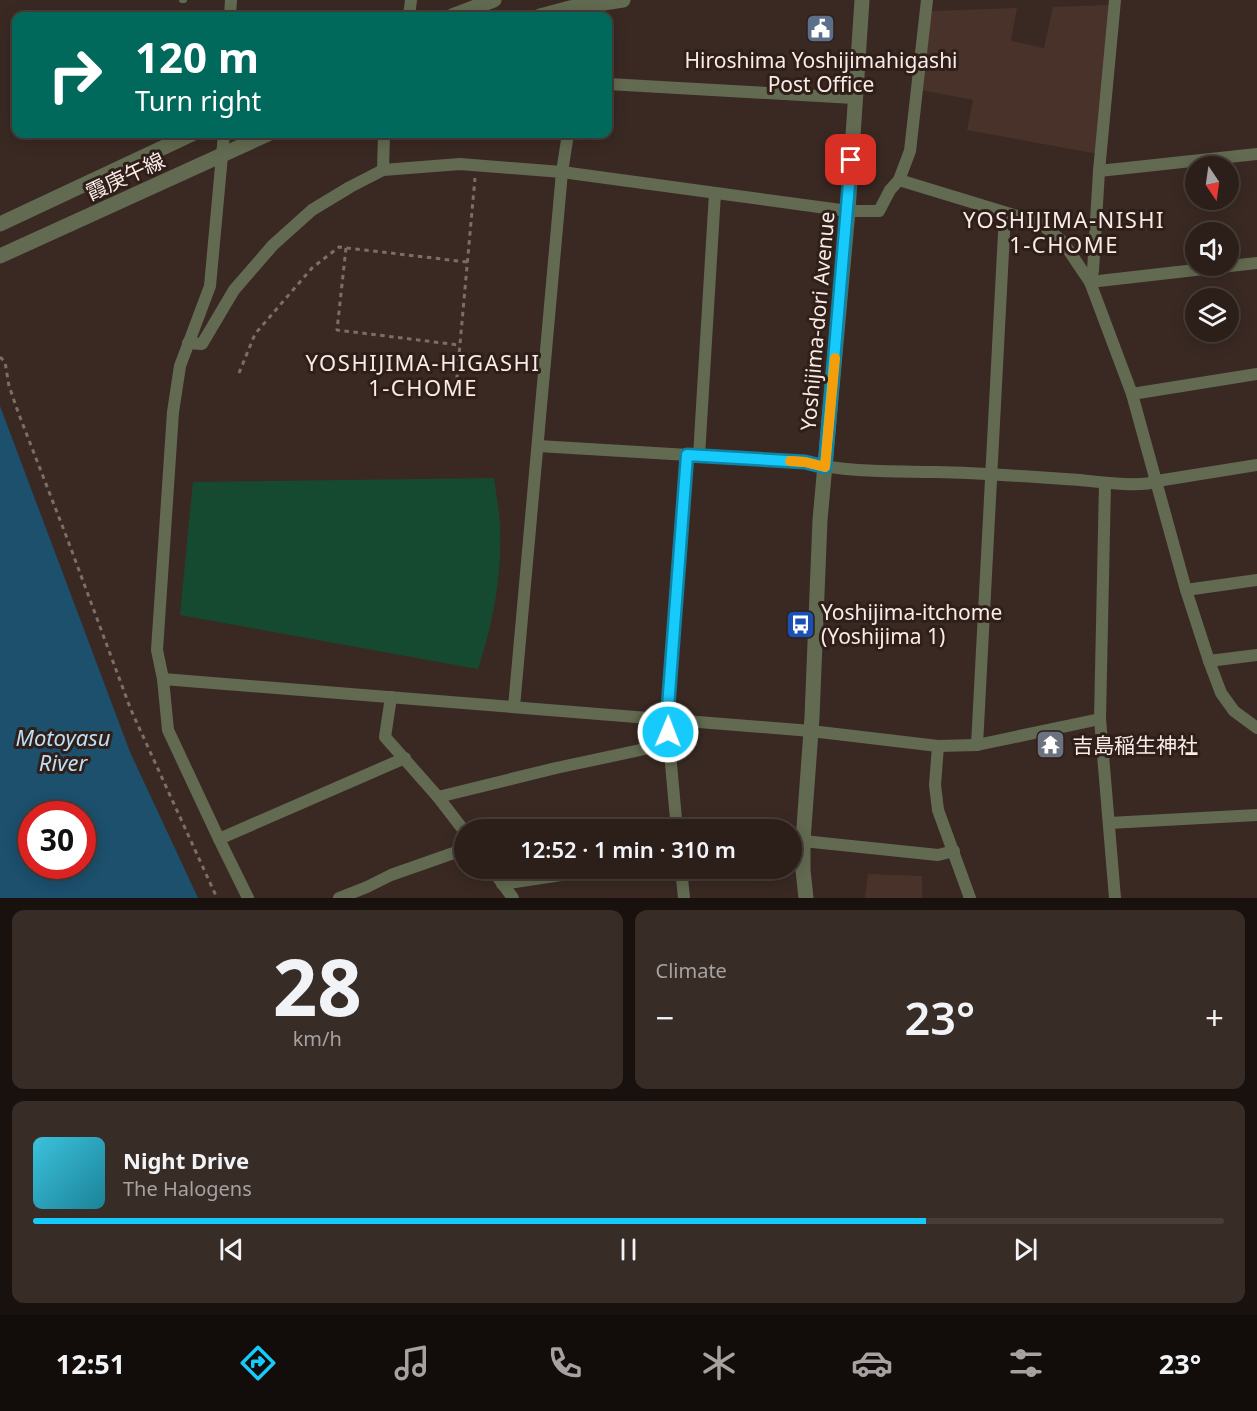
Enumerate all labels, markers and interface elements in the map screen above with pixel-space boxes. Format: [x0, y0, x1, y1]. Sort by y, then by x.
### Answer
public building icon: Hiroshima Yoshijimahigashi Post Office [805, 13, 837, 45]
text: 120 m [135, 28, 259, 85]
icon: right [36, 36, 114, 114]
place label: Hiroshima Yoshijimahigashi Post Office [684, 46, 958, 98]
text: Turn right [135, 82, 261, 119]
pin [825, 134, 876, 185]
icon: arrive [834, 143, 867, 176]
street label: 霞庚午線 [81, 146, 169, 206]
north arrow [1185, 156, 1239, 210]
map controls [1185, 156, 1239, 342]
district label: YOSHIJIMA-NISHI 1-CHOME [963, 204, 1165, 259]
street label: Yoshijima-dori Avenue [793, 210, 841, 432]
button: sound [1185, 222, 1239, 276]
button: layers [1185, 288, 1239, 342]
district label: YOSHIJIMA-HIGASHI 1-CHOME [306, 347, 540, 402]
place label: Yoshijima-itchome (Yoshijima 1) [821, 598, 1002, 650]
bus stop icon: Yoshijima-itchome (Yoshijima 1) [784, 608, 816, 640]
position arrow [636, 700, 700, 764]
water label: Motoyasu River [15, 722, 111, 777]
temple icon: 吉島稲生神社 [1035, 729, 1067, 761]
place label: 吉島稲生神社 [1072, 731, 1198, 759]
speed limit sign: 30 [18, 801, 96, 879]
text: 12:52 · 1 min · 310 m [520, 834, 736, 864]
text: 28 [273, 933, 362, 1039]
text: Climate [656, 957, 727, 984]
text: 23° [904, 987, 975, 1048]
text: − [656, 995, 674, 1040]
text: + [1205, 995, 1224, 1040]
text: km/h [293, 1025, 342, 1052]
text: Night Drive [123, 1145, 249, 1175]
text: The Halogens [123, 1175, 252, 1202]
icon: previous [215, 1233, 248, 1266]
icon: pause [612, 1233, 645, 1266]
icon: next [1009, 1233, 1042, 1266]
icon: directions [237, 1342, 279, 1384]
icon: music [391, 1342, 433, 1384]
icon: phone [544, 1342, 586, 1384]
icon: climate [698, 1342, 740, 1384]
icon: car [851, 1342, 893, 1384]
icon: filters [1005, 1342, 1047, 1384]
text: 12:51 [56, 1345, 125, 1382]
text: 23° [1159, 1345, 1201, 1382]

